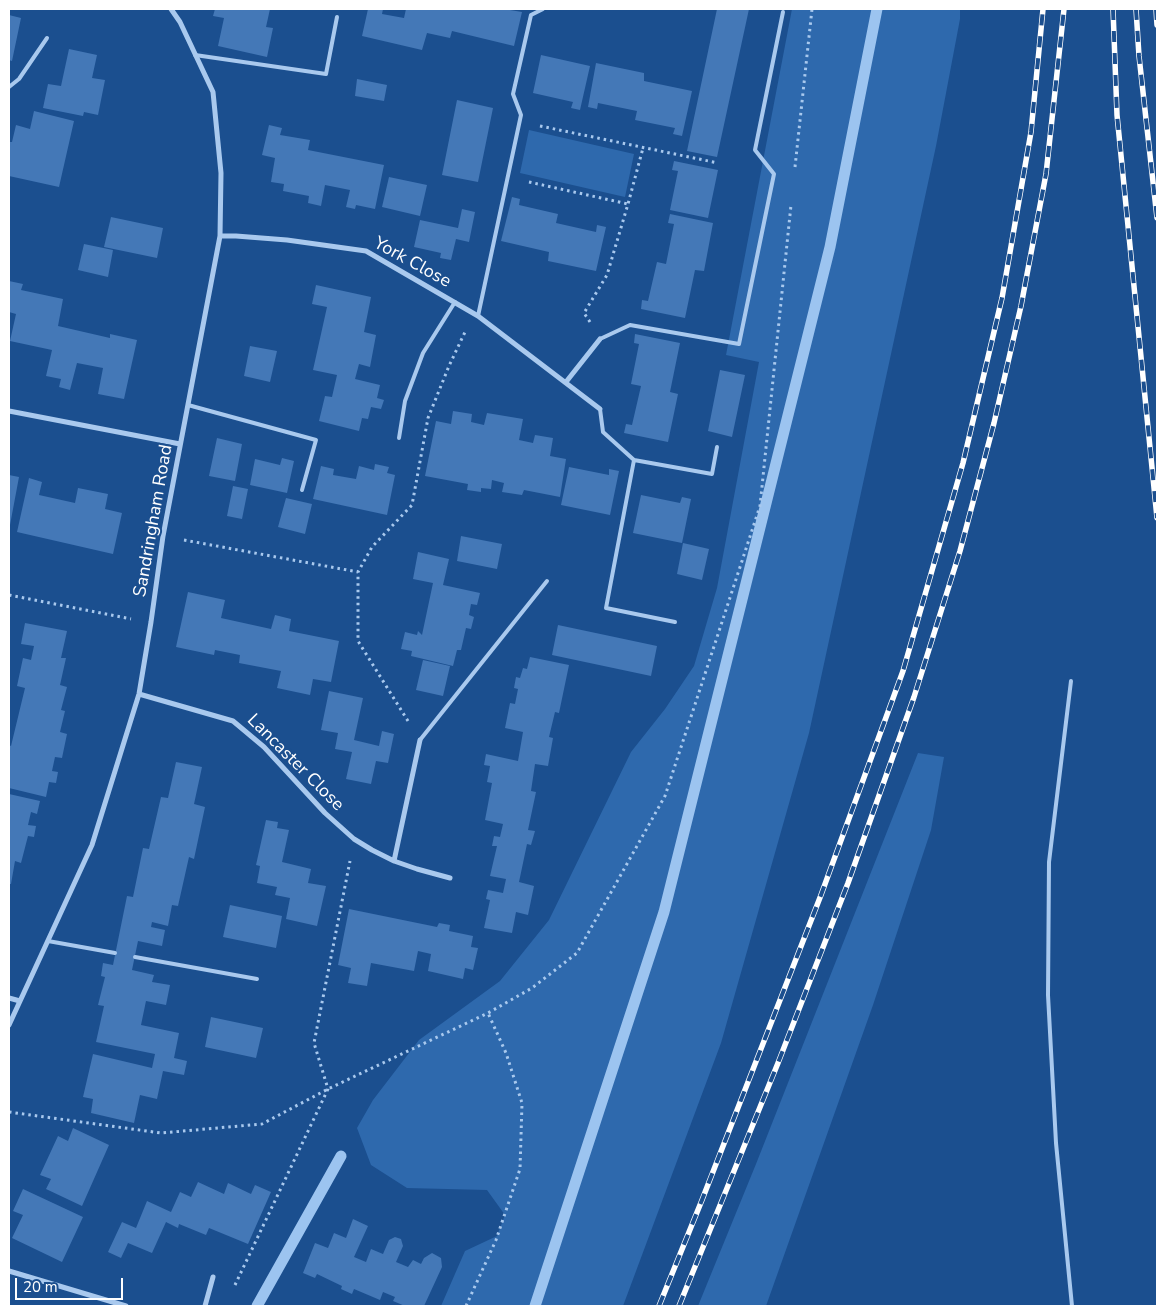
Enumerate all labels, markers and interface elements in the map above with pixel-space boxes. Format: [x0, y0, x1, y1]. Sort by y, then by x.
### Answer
street label: York Close [370, 233, 454, 293]
street label: Sandringham Road [130, 443, 178, 599]
street label: Lancaster Close [242, 710, 348, 816]
scale bar [18, 1268, 125, 1300]
text: 20 m [23, 1277, 58, 1297]

